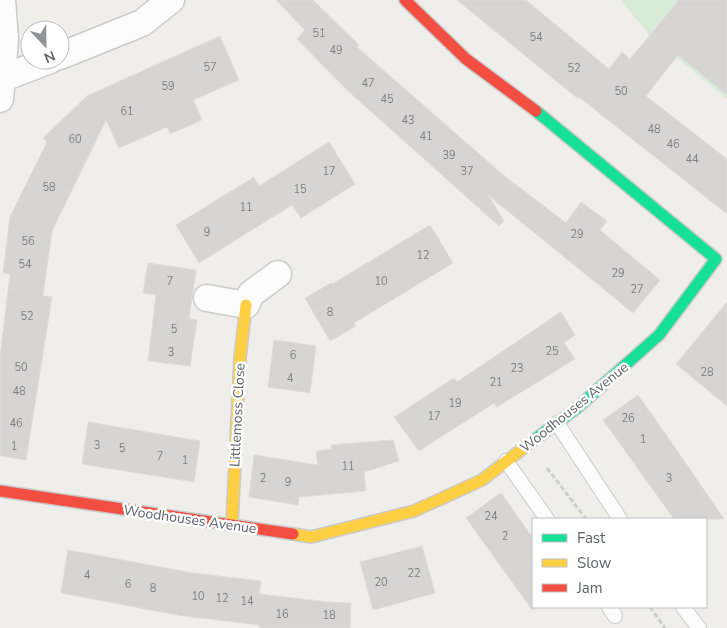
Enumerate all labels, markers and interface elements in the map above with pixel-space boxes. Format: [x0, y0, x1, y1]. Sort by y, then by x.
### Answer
north arrow [20, 20, 70, 70]
house number: 51 [312, 26, 326, 41]
house number: 54 [529, 30, 543, 45]
house number: 49 [329, 43, 343, 58]
text: N [41, 46, 58, 67]
house number: 57 [203, 60, 217, 75]
house number: 52 [567, 61, 581, 76]
house number: 47 [361, 76, 375, 91]
house number: 59 [161, 79, 175, 94]
house number: 50 [614, 84, 628, 99]
house number: 45 [380, 92, 394, 107]
house number: 61 [120, 104, 134, 119]
house number: 43 [401, 113, 415, 128]
house number: 48 [647, 122, 661, 137]
house number: 41 [419, 129, 433, 144]
house number: 60 [68, 132, 82, 147]
house number: 46 [666, 137, 680, 152]
house number: 39 [442, 148, 456, 163]
house number: 44 [685, 152, 699, 167]
house number: 17 [322, 164, 336, 179]
house number: 37 [460, 164, 474, 179]
house number: 58 [42, 180, 56, 195]
house number: 15 [293, 182, 307, 197]
house number: 11 [239, 200, 253, 215]
house number: 9 [204, 225, 210, 240]
house number: 29 [570, 227, 584, 242]
house number: 56 [21, 234, 35, 249]
house number: 12 [416, 248, 430, 263]
house number: 54 [18, 257, 32, 272]
house number: 29 [611, 266, 625, 281]
house number: 7 [167, 274, 173, 289]
house number: 10 [374, 274, 388, 289]
house number: 27 [630, 282, 644, 297]
house number: 8 [327, 305, 334, 320]
house number: 52 [20, 309, 34, 324]
house number: 5 [171, 322, 178, 337]
house number: 25 [545, 344, 559, 359]
house number: 3 [168, 345, 174, 360]
house number: 6 [290, 348, 297, 363]
street label: Woodhouses Avenue [516, 358, 632, 457]
house number: 50 [14, 360, 28, 375]
house number: 23 [510, 361, 524, 376]
street label: Littlemoss Close [225, 362, 250, 468]
house number: 28 [700, 365, 714, 380]
house number: 4 [287, 371, 294, 386]
house number: 21 [489, 375, 503, 390]
house number: 48 [12, 384, 26, 399]
house number: 19 [448, 396, 462, 411]
house number: 17 [427, 409, 441, 424]
house number: 26 [621, 411, 635, 426]
house number: 46 [9, 416, 23, 431]
house number: 1 [640, 432, 646, 447]
house number: 3 [94, 438, 100, 453]
house number: 1 [11, 439, 17, 454]
house number: 5 [119, 441, 126, 456]
house number: 7 [157, 449, 163, 464]
house number: 1 [182, 453, 188, 468]
house number: 11 [341, 459, 355, 474]
house number: 2 [260, 471, 266, 486]
house number: 3 [666, 471, 672, 486]
house number: 9 [285, 475, 291, 490]
street label: Woodhouses Avenue [122, 501, 258, 538]
house number: 24 [484, 509, 498, 524]
legend [532, 518, 707, 608]
text: Fast [577, 528, 606, 548]
house number: 2 [502, 529, 508, 544]
text: Slow [577, 553, 612, 573]
house number: 22 [407, 566, 421, 581]
house number: 4 [84, 568, 91, 583]
house number: 20 [374, 575, 388, 590]
house number: 6 [125, 577, 132, 592]
text: Jam [576, 578, 603, 598]
house number: 8 [150, 581, 157, 596]
house number: 10 [191, 589, 205, 604]
house number: 12 [215, 591, 229, 606]
house number: 14 [240, 594, 254, 609]
house number: 16 [275, 607, 289, 622]
house number: 18 [322, 608, 336, 623]

